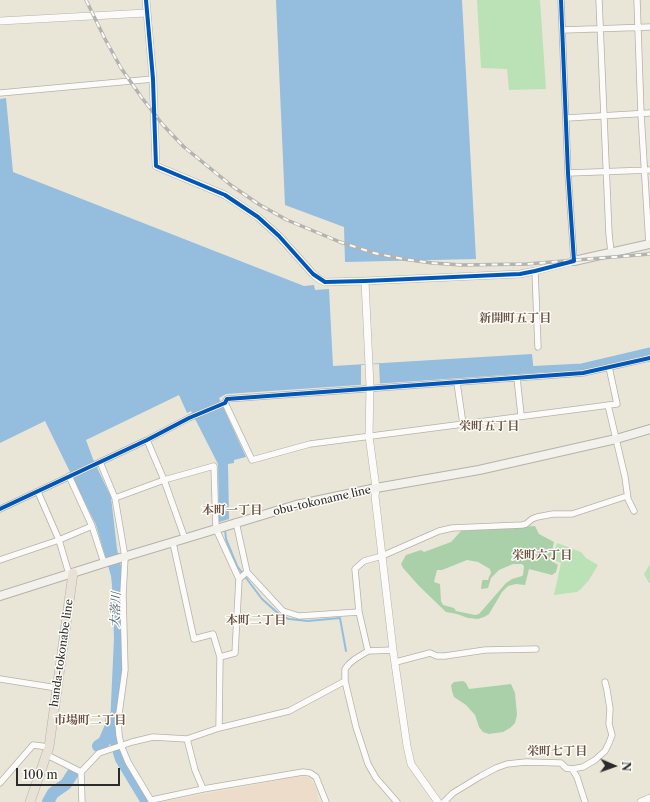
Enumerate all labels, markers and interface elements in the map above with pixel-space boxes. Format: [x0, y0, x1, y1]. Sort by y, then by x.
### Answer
district label: 新開町五丁目 [479, 312, 551, 326]
district label: 栄町五丁目 [459, 420, 519, 434]
street label: obu-tokoname line [272, 483, 372, 519]
district label: 本町一丁目 [202, 504, 262, 518]
district label: 栄町六丁目 [512, 549, 572, 563]
water label: 大落川 [108, 592, 124, 628]
street label: handa-tokonabe line [48, 598, 76, 708]
district label: 本町二丁目 [226, 614, 286, 628]
district label: 市場町二丁目 [54, 714, 126, 728]
district label: 栄町七丁目 [527, 745, 587, 759]
north arrow [594, 746, 634, 786]
scale bar [18, 760, 122, 786]
text: N [619, 761, 633, 771]
text: 100 m [23, 767, 58, 782]

